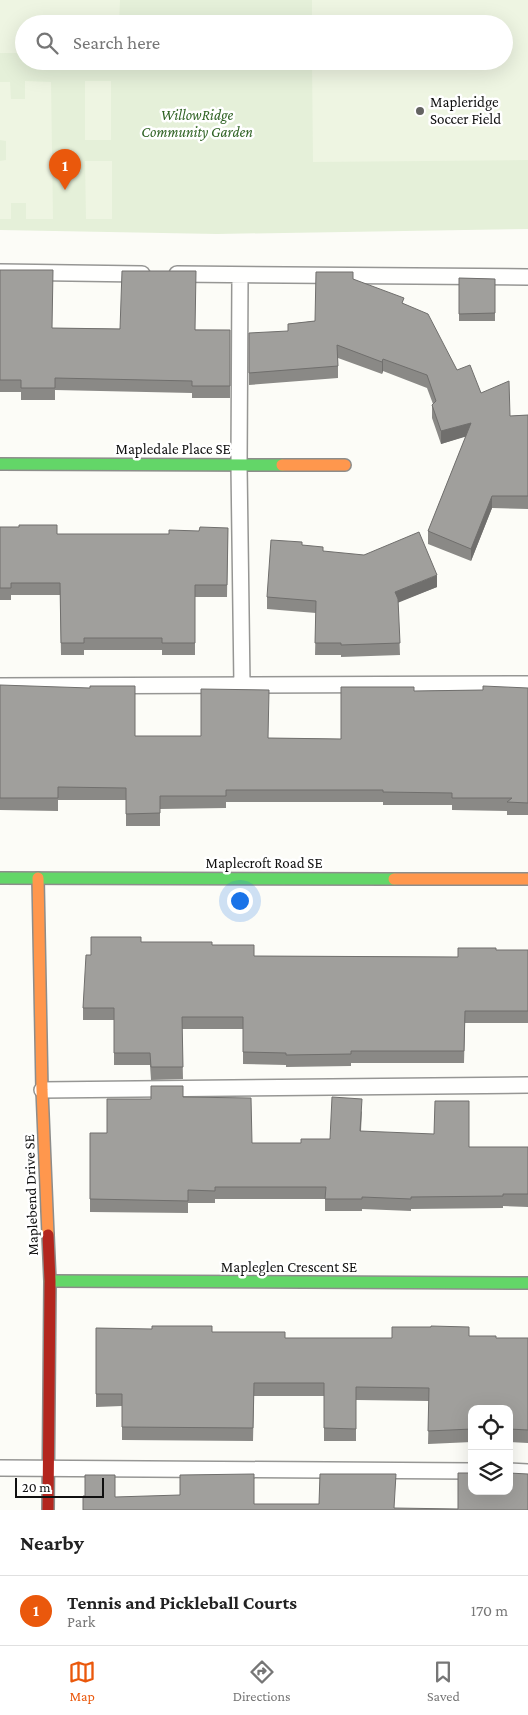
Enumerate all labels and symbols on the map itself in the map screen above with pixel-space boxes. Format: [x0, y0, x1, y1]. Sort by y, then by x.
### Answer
place label: Mapleridge Soccer Field [430, 94, 501, 127]
marker: Mapleridge Soccer Field [414, 105, 426, 117]
park label: WillowRidge Community Garden [141, 107, 253, 141]
pin: 1 [49, 149, 81, 190]
street label: Mapledale Place SE [115, 441, 231, 458]
street label: Maplecroft Road SE [205, 855, 323, 872]
your location [227, 888, 253, 914]
street label: Maplebend Drive SE [21, 1134, 42, 1256]
street label: Mapleglen Crescent SE [221, 1259, 357, 1276]
scale bar [15, 1475, 104, 1498]

